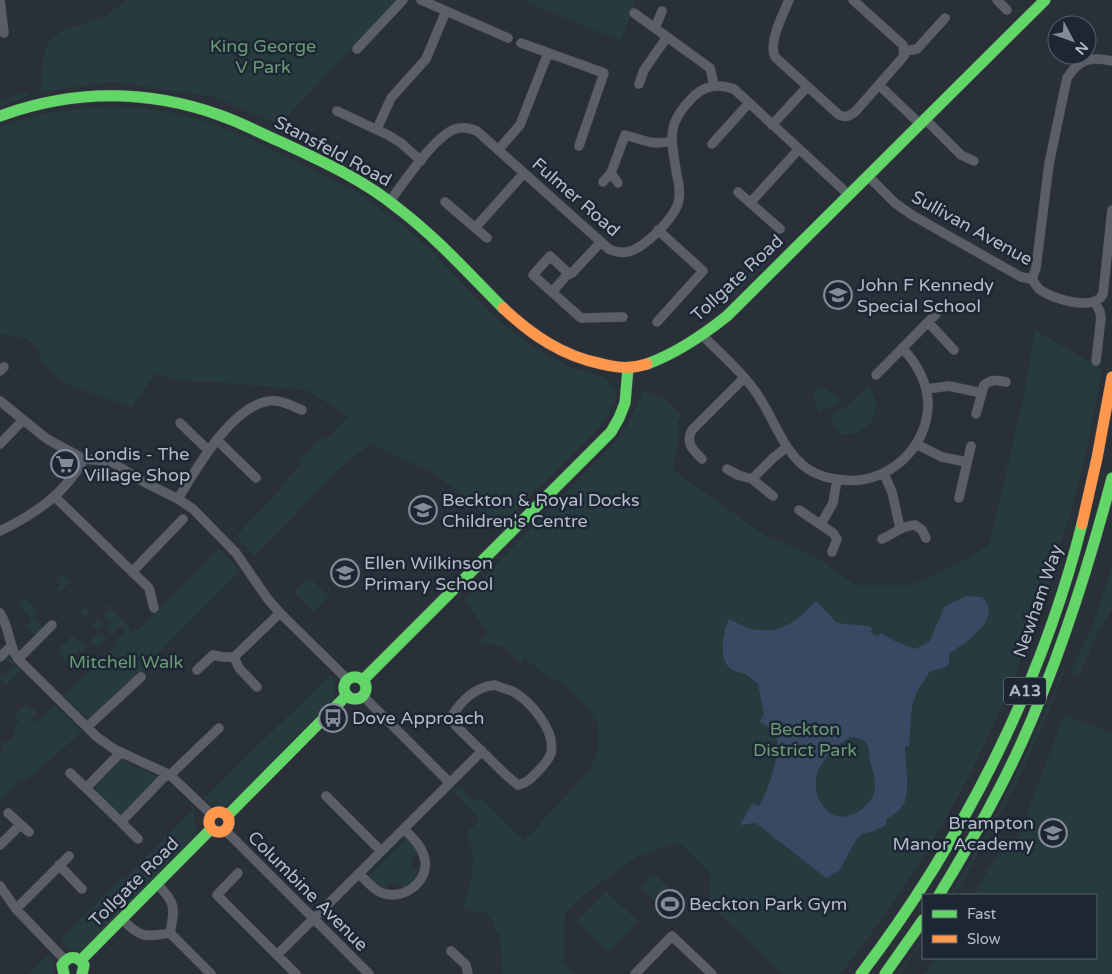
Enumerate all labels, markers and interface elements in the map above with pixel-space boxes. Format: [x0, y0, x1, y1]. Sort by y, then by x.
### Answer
north arrow [1047, 15, 1097, 65]
park label: King George V Park [210, 35, 316, 78]
text: N [1071, 38, 1092, 58]
street label: Stansfeld Road [271, 111, 395, 191]
street label: Fulmer Road [528, 153, 624, 241]
street label: Sullivan Avenue [908, 186, 1036, 270]
street label: Tollgate Road [686, 230, 788, 326]
place label: John F Kennedy Special School [857, 274, 994, 317]
school or university icon: John F Kennedy Special School [823, 280, 853, 310]
place label: Londis - The Village Shop [84, 443, 190, 486]
supermarket icon: Londis - The Village Shop [50, 449, 80, 479]
place label: Beckton & Royal Docks Children's Centre [442, 489, 640, 532]
school or university icon: Beckton & Royal Docks Children's Centre [408, 495, 438, 525]
street label: Newham Way [1008, 541, 1068, 660]
place label: Ellen Wilkinson Primary School [364, 552, 493, 595]
school or university icon: Ellen Wilkinson Primary School [330, 558, 360, 588]
park label: Mitchell Walk [69, 651, 184, 673]
road number: A13 [1004, 678, 1046, 704]
bus stop icon: Dove Approach [318, 703, 348, 733]
place label: Dove Approach [352, 707, 485, 729]
park label: Beckton District Park [753, 718, 857, 761]
place label: Brampton Manor Academy [893, 812, 1034, 855]
school or university icon: Brampton Manor Academy [1038, 818, 1068, 848]
street label: Columbine Avenue [243, 826, 373, 956]
street label: Tollgate Road [85, 833, 183, 931]
sports icon: Beckton Park Gym [655, 889, 685, 919]
place label: Beckton Park Gym [689, 893, 847, 915]
legend [922, 894, 1097, 959]
text: Fast [967, 905, 997, 923]
text: Slow [967, 930, 1001, 948]

